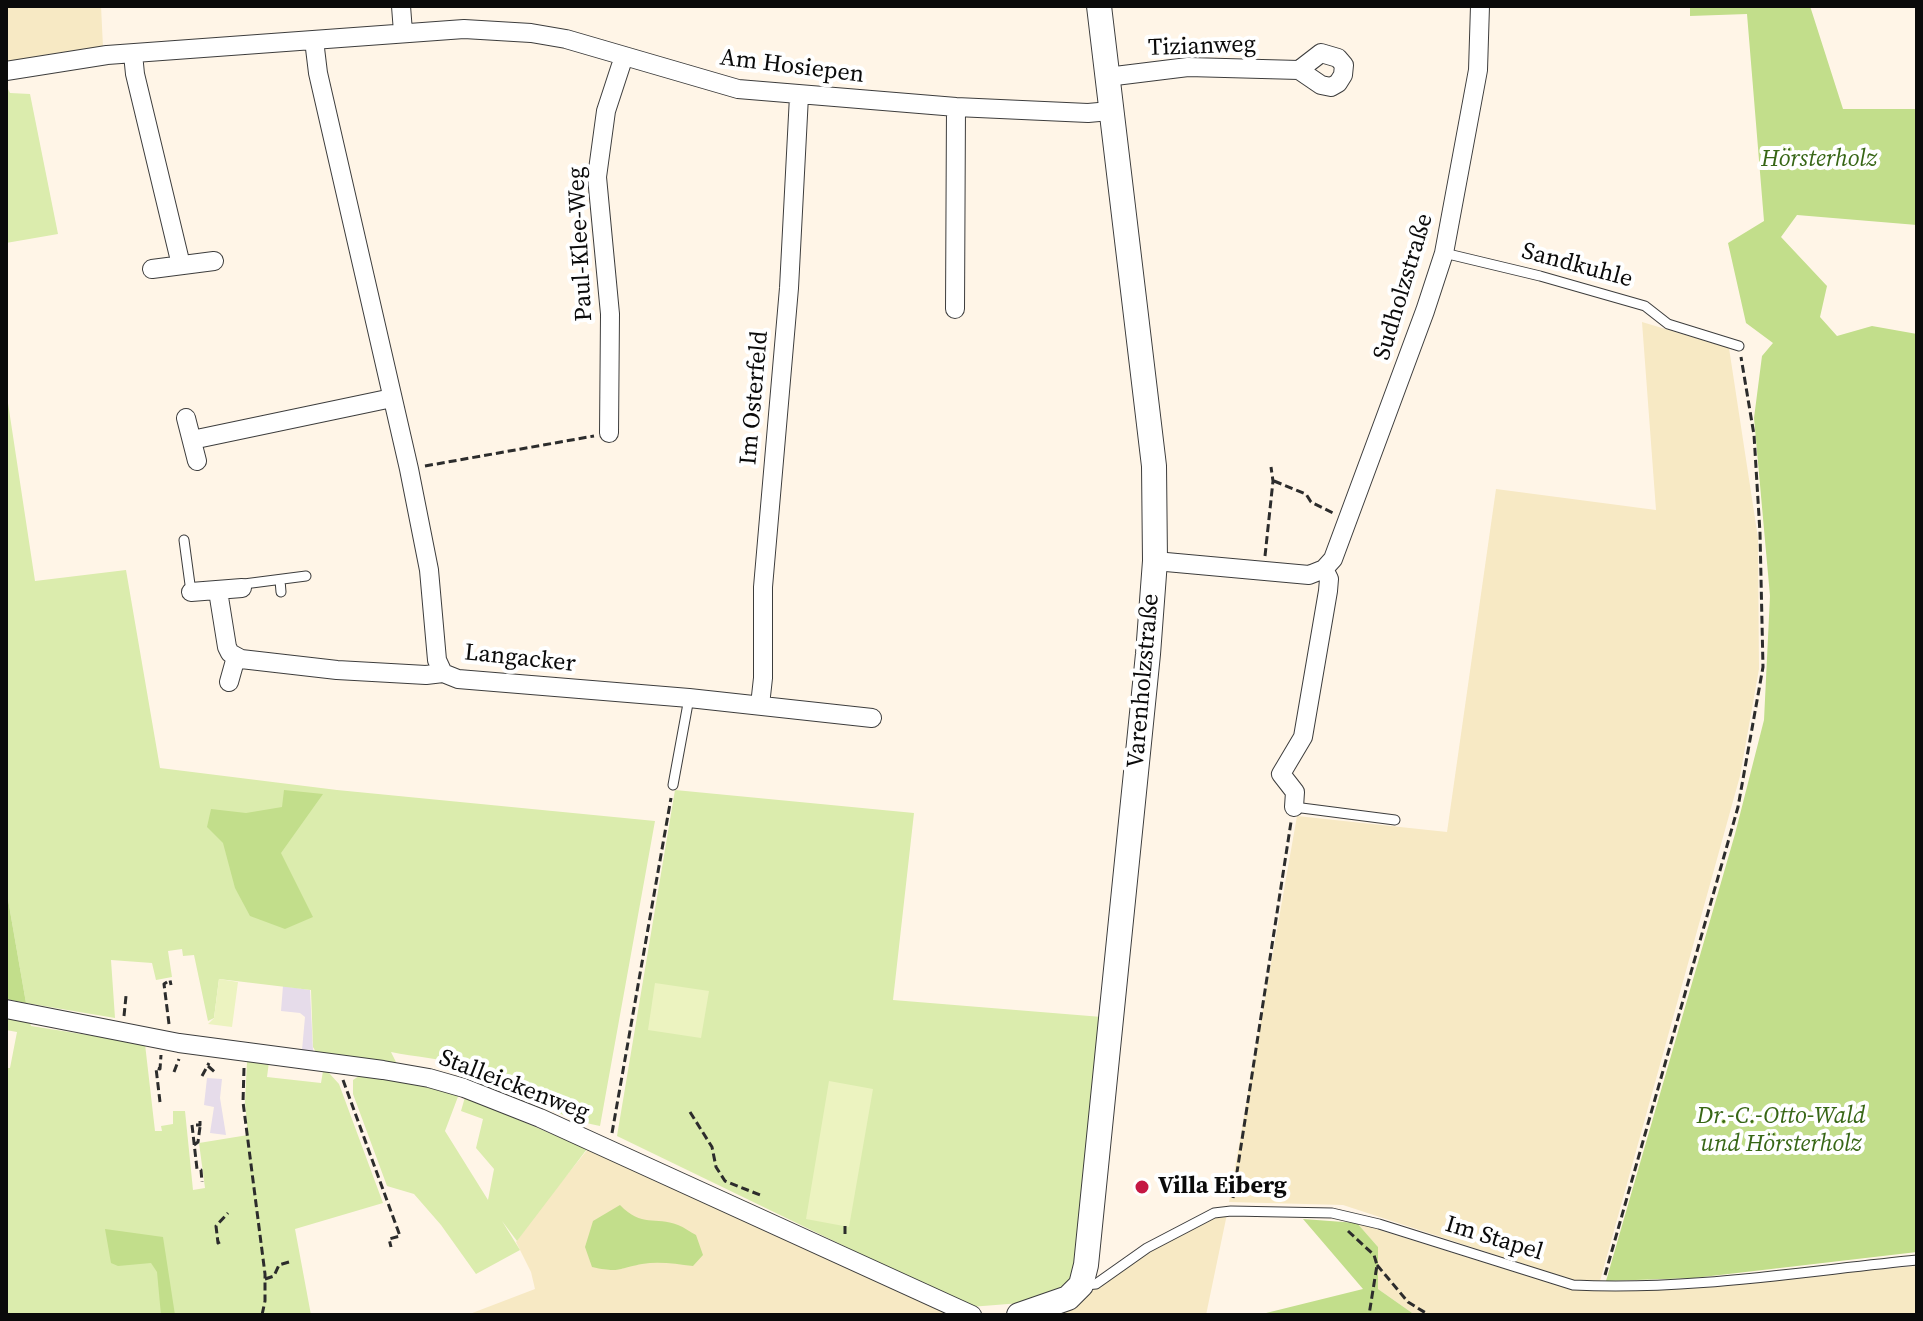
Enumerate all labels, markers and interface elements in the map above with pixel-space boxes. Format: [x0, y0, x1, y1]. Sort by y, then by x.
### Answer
street label: Tizianweg [1147, 31, 1257, 63]
street label: Am Hosiepen [718, 44, 866, 90]
park label: Hörsterholz [1761, 146, 1877, 174]
street label: Paul-Klee-Weg [563, 166, 599, 322]
street label: Sudholzstraße [1368, 210, 1440, 364]
street label: Sandkuhle [1518, 237, 1636, 295]
street label: Im Osterfeld [735, 330, 775, 466]
street label: Varenholzstraße [1122, 592, 1166, 770]
street label: Langacker [463, 639, 577, 679]
street label: Stalleickenweg [435, 1044, 593, 1128]
park label: Dr.-C.-Otto-Wald und Hörsterholz [1696, 1103, 1866, 1159]
place label: Villa Eiberg [1158, 1173, 1287, 1201]
marker: Villa Eiberg [1133, 1178, 1151, 1196]
street label: Im Stapel [1442, 1210, 1546, 1268]

